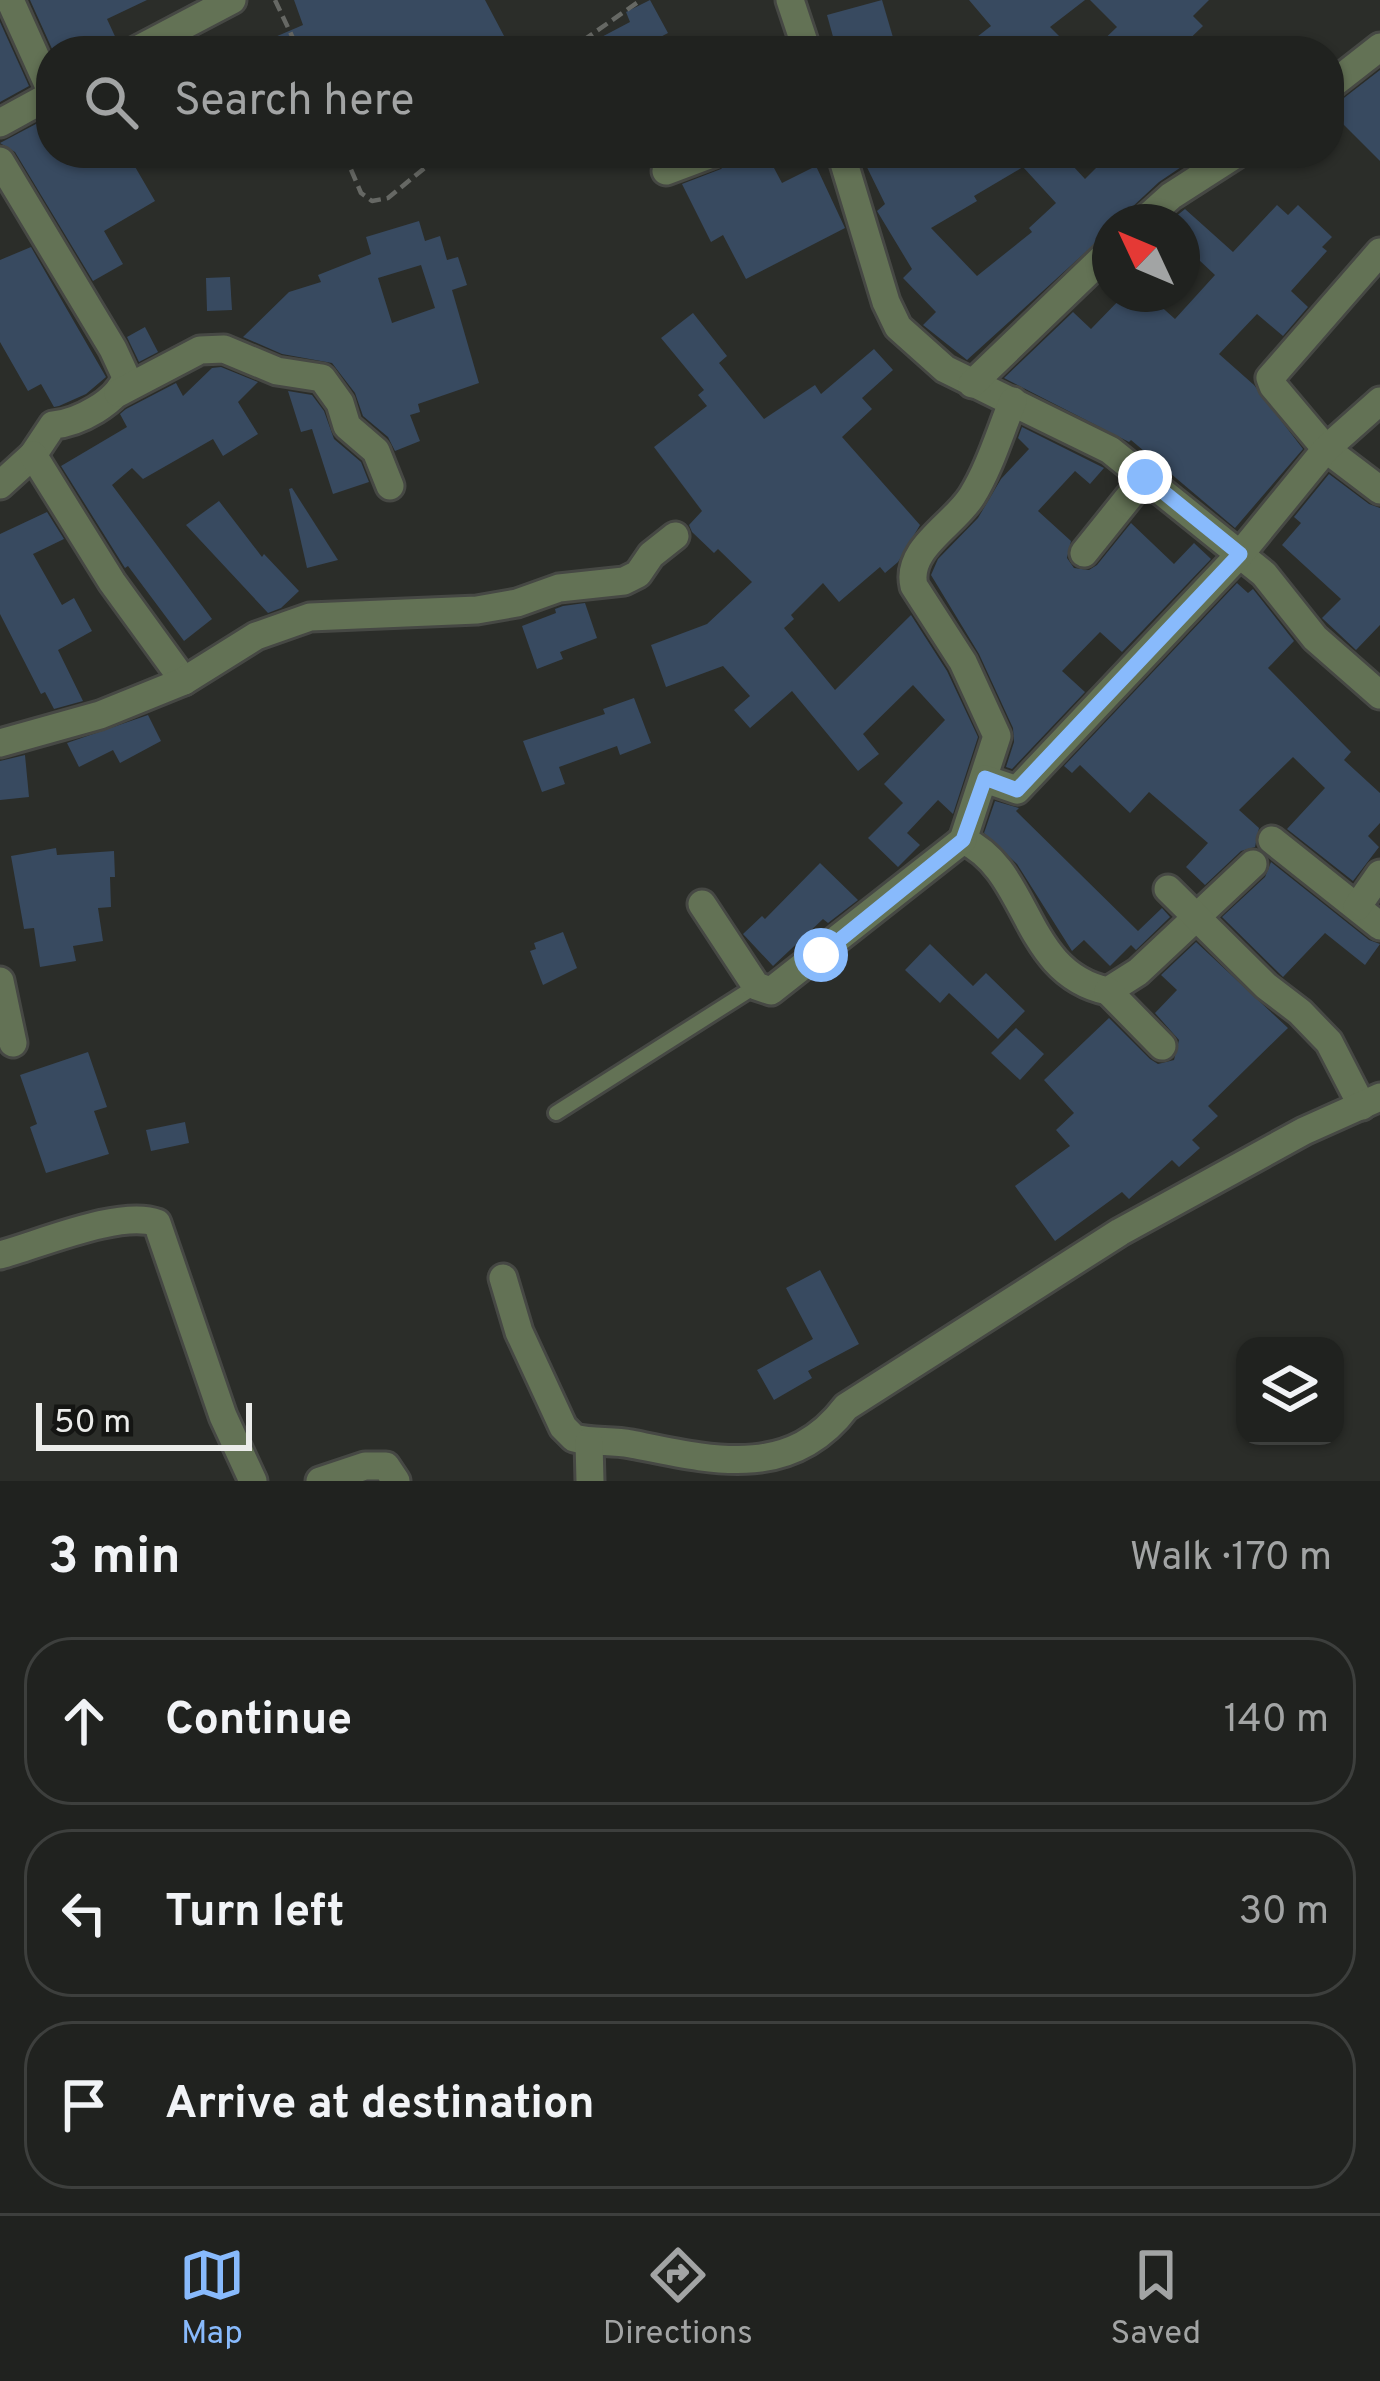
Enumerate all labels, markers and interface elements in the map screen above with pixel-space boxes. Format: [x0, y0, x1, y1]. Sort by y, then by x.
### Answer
search box [36, 36, 1344, 168]
icon: search [78, 69, 144, 135]
text: Search here [174, 74, 414, 131]
north arrow [1092, 204, 1200, 312]
route end [1118, 450, 1172, 504]
route start [794, 928, 848, 982]
map controls [1236, 1337, 1344, 1445]
button: layers [1236, 1337, 1344, 1445]
scale bar [36, 1397, 252, 1450]
text: 50 m [54, 1403, 131, 1445]
text: 3 min [48, 1527, 181, 1592]
text: Walk · 170 m [1130, 1535, 1332, 1584]
icon: ahead [51, 1688, 117, 1754]
text: Continue [165, 1693, 352, 1750]
text: 140 m [1224, 1697, 1329, 1746]
icon: left [51, 1880, 117, 1946]
text: Turn left [165, 1885, 344, 1942]
text: 30 m [1239, 1889, 1329, 1938]
icon: arrive [51, 2072, 117, 2138]
text: Arrive at destination [165, 2077, 595, 2134]
tab: Map [179, 2242, 245, 2356]
tab: Directions [603, 2242, 753, 2356]
tab: Saved [1110, 2242, 1201, 2356]

